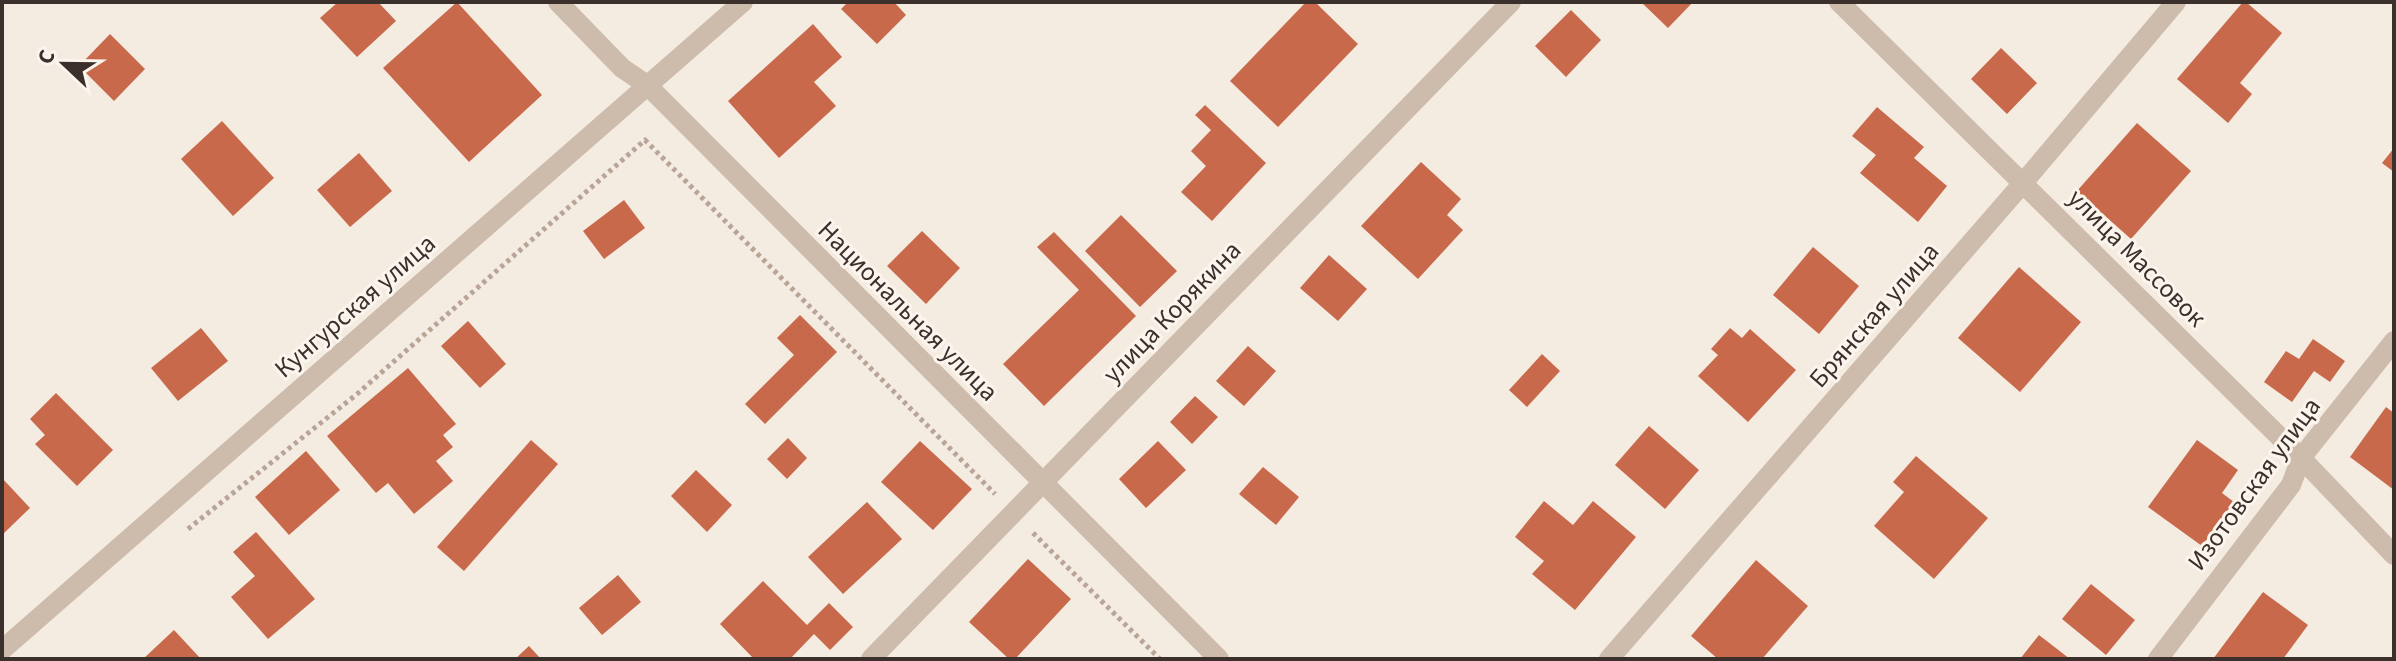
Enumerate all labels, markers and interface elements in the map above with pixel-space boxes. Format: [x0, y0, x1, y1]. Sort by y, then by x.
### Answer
north arrow [24, 24, 104, 104]
text: С [29, 45, 64, 69]
street label: улица Массовок [2059, 180, 2215, 336]
street label: Национальная улица [809, 212, 1007, 410]
street label: Кунгурская улица [266, 226, 444, 386]
street label: улица Корякина [1094, 232, 1250, 392]
street label: Брянская улица [1800, 234, 1948, 396]
street label: Изотовская улица [2179, 390, 2329, 578]

